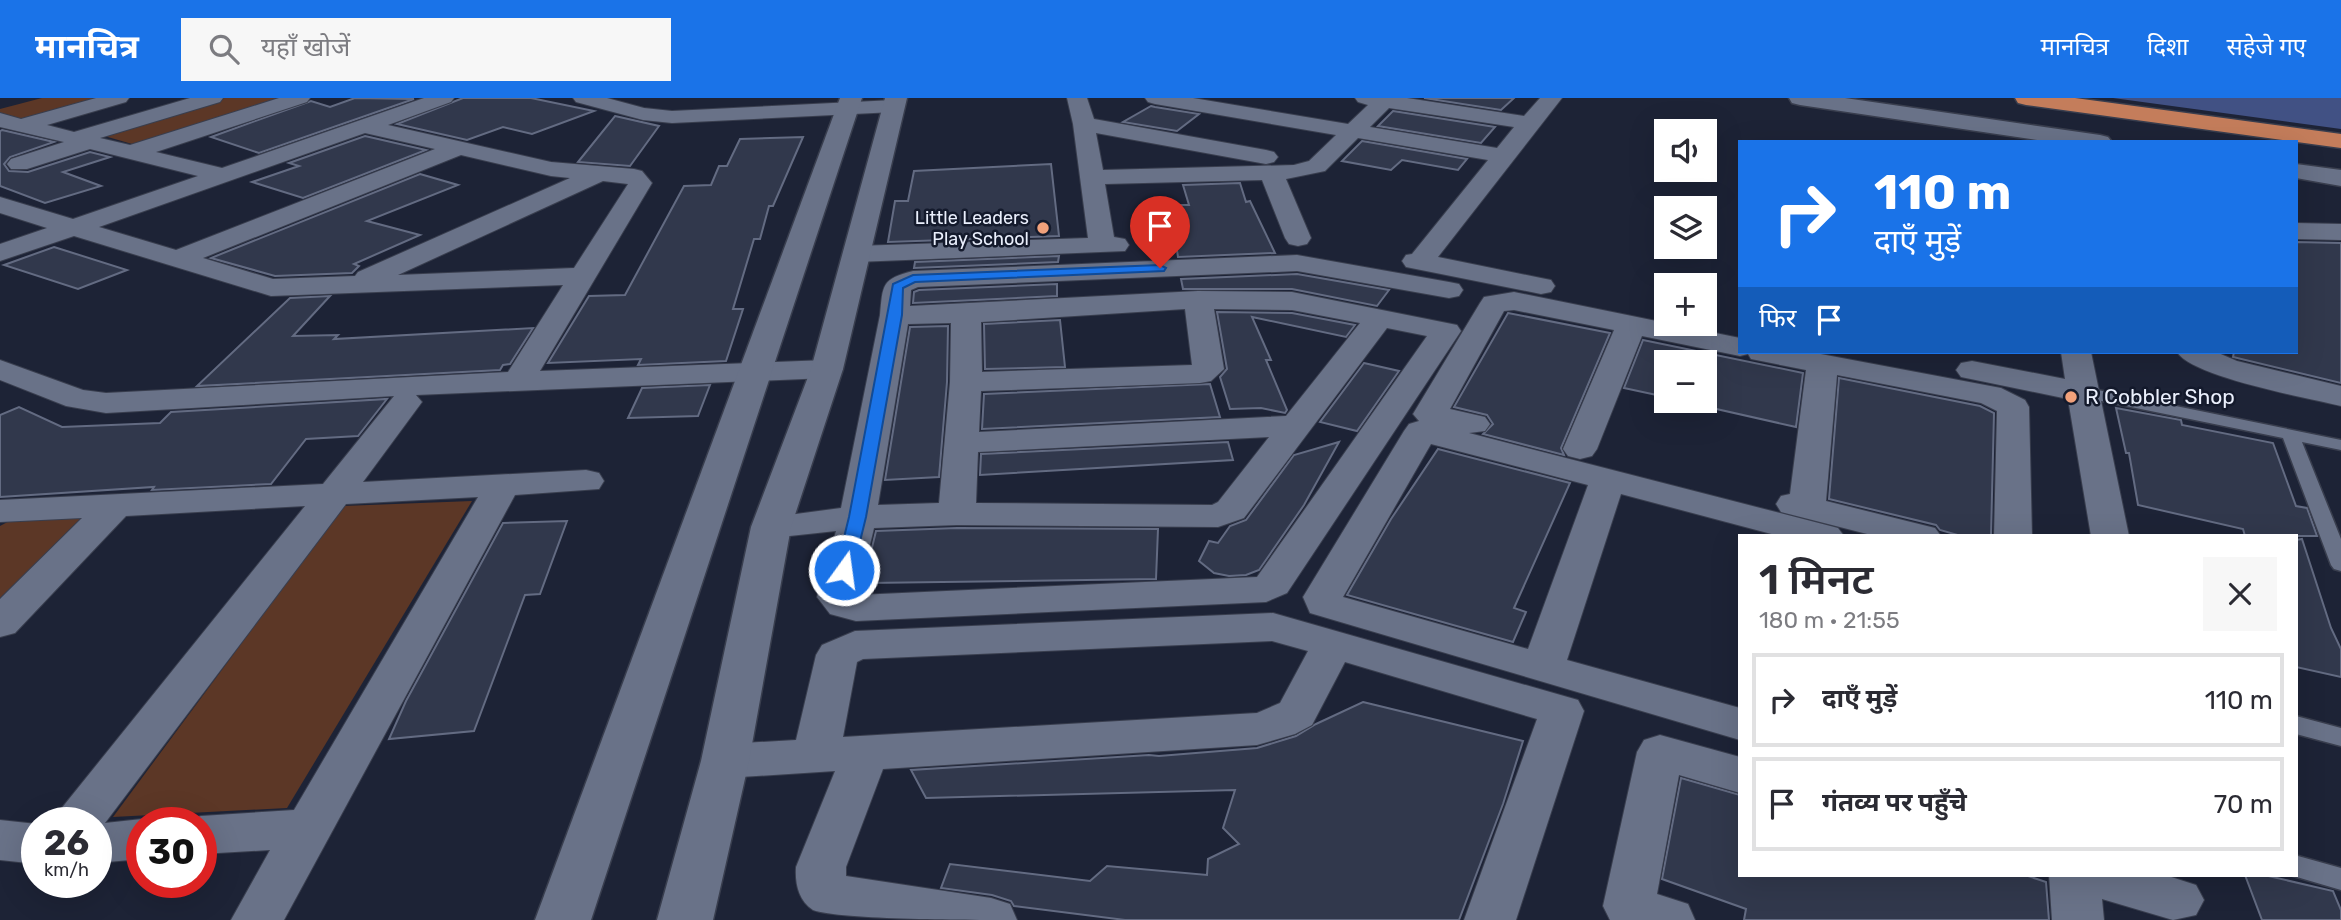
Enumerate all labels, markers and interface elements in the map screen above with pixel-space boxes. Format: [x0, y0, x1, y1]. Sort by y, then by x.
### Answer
search box [181, 18, 671, 81]
text: मानचित्र [35, 27, 139, 66]
icon: search [205, 30, 243, 68]
text: यहाँ खोजें [261, 32, 350, 63]
text: मानचित्र [2040, 33, 2109, 61]
text: दिशा [2147, 33, 2189, 61]
text: सहेजे गए [2227, 33, 2306, 61]
map controls [1654, 119, 1717, 413]
button: sound [1654, 119, 1717, 182]
text: 110 m [1874, 163, 2011, 221]
icon: right [1759, 168, 1850, 259]
pin [1130, 196, 1190, 268]
button: layers [1654, 196, 1717, 259]
place label: Little Leaders Play School [915, 207, 1029, 250]
icon: arrive [1141, 207, 1179, 245]
marker: Little Leaders Play School [1035, 220, 1051, 236]
text: दाएँ मुड़ें [1874, 222, 1961, 260]
button: + [1654, 273, 1717, 336]
icon: arrive [1810, 301, 1848, 339]
text: फिर [1759, 303, 1796, 334]
button: − [1654, 350, 1717, 413]
place label: R Cobbler Shop [2085, 384, 2235, 409]
marker: R Cobbler Shop [2063, 389, 2079, 405]
position arrow [807, 533, 881, 607]
text: 1 मिनट [1759, 555, 1874, 605]
button: close [2203, 557, 2277, 631]
text: 180 m · 21:55 [1759, 606, 1900, 634]
icon: right [1763, 681, 1801, 719]
text: दाएँ मुड़ें [1822, 683, 1897, 714]
text: 110 m [2205, 685, 2273, 716]
icon: arrive [1763, 785, 1801, 823]
text: गंतव्य पर पहुँचे [1822, 787, 1967, 818]
text: 70 m [2214, 789, 2273, 820]
speed limit sign: 30 [126, 807, 217, 898]
text: 26 [44, 822, 89, 864]
text: km/h [44, 859, 89, 881]

